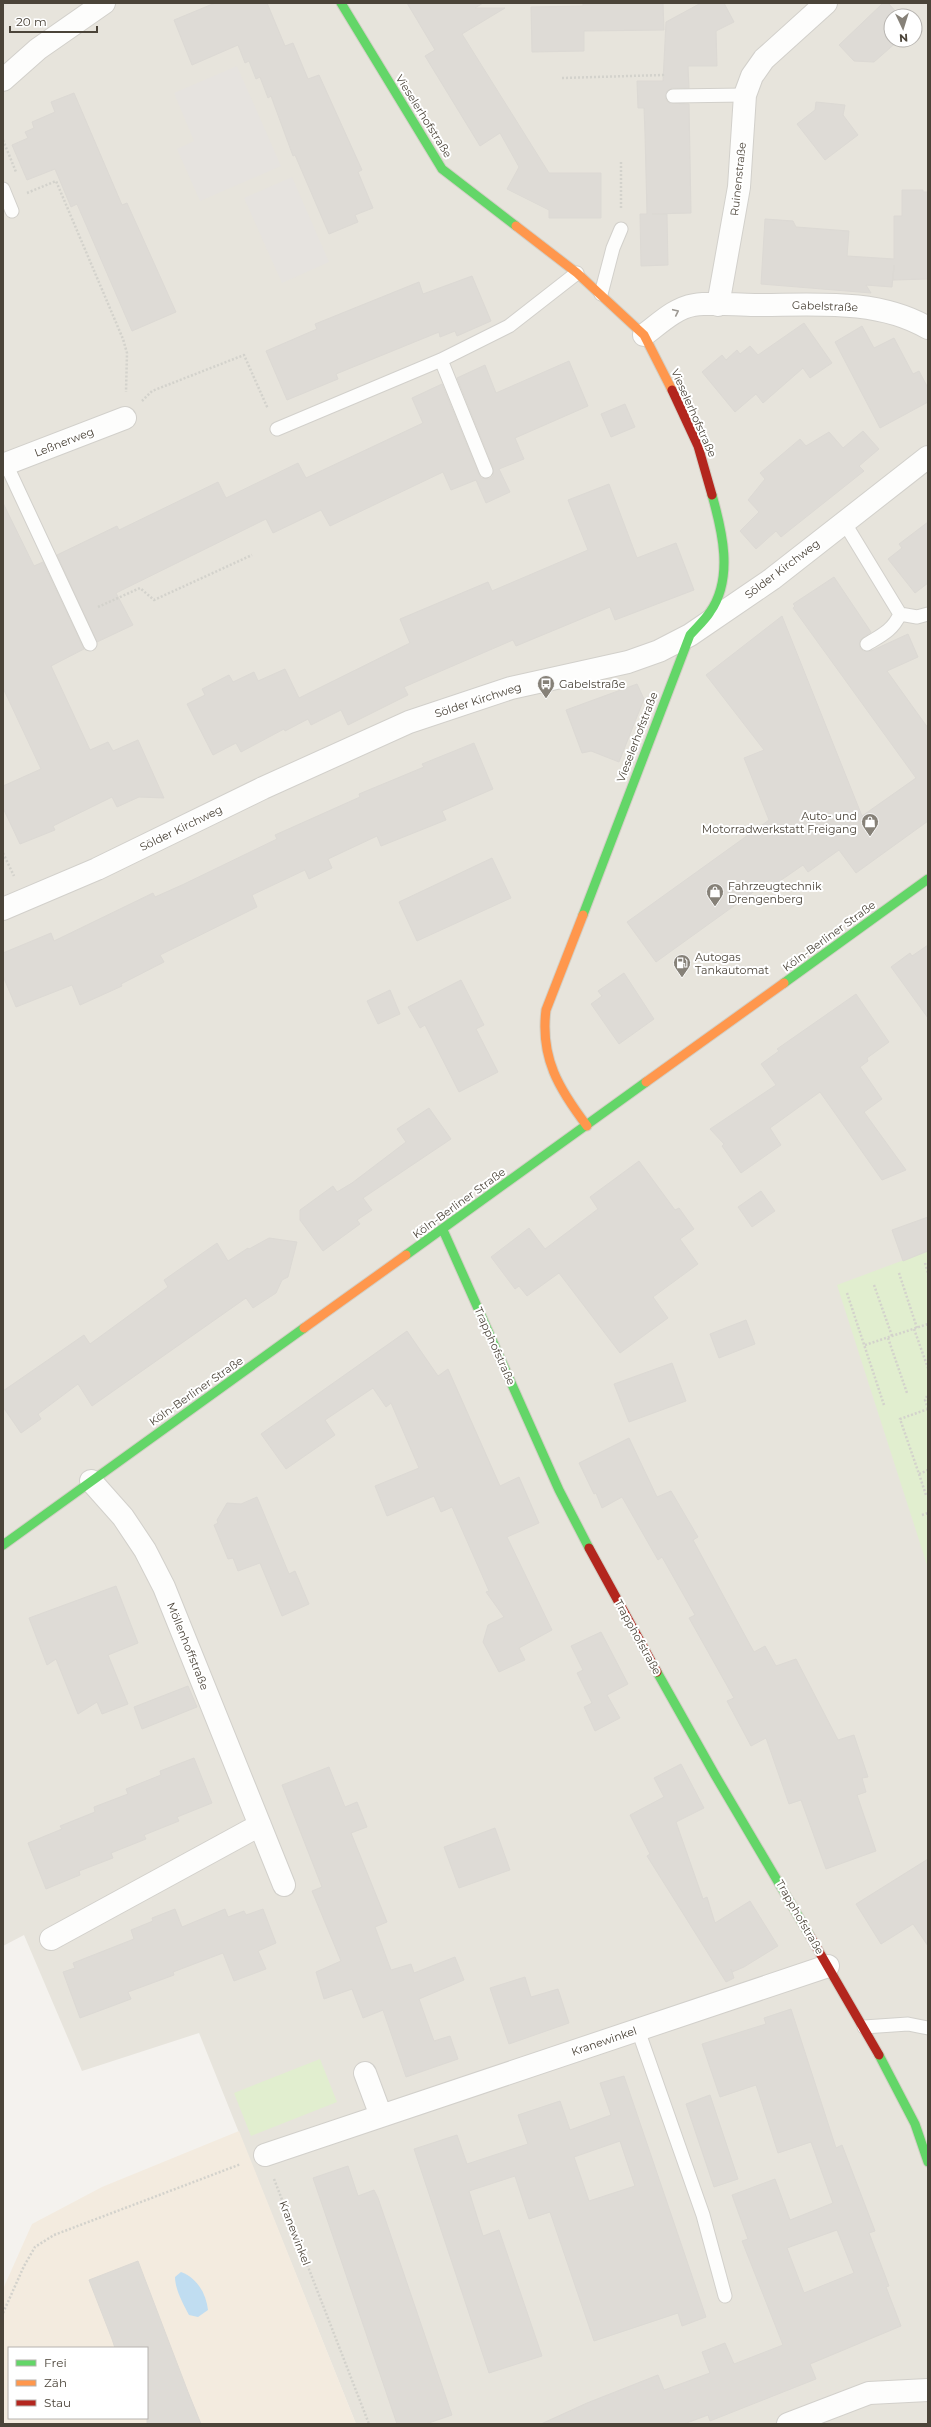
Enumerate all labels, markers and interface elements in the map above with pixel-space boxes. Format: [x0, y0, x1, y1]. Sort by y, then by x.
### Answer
scale bar [10, 8, 97, 34]
north arrow [883, 8, 923, 48]
text: 20 m [16, 14, 47, 29]
text: N [899, 31, 909, 45]
street label: Vieselerhofstraße [393, 72, 455, 160]
street label: Ruinenstraße [727, 141, 749, 217]
street label: Gabelstraße [792, 298, 859, 314]
one-way arrow [672, 309, 679, 317]
street label: Vieselerhofstraße [668, 367, 720, 460]
street label: Leßnerweg [32, 424, 96, 460]
street label: Sölder Kirchweg [742, 536, 822, 602]
bus stop icon: Gabelstraße [536, 674, 556, 699]
place label: Gabelstraße [559, 677, 626, 691]
street label: Sölder Kirchweg [433, 679, 523, 721]
street label: Vieselerhofstraße [613, 690, 661, 784]
street label: Sölder Kirchweg [137, 802, 225, 854]
place label: Auto- und Motorradwerkstatt Freigang [702, 809, 857, 836]
shop icon: Auto- und Motorradwerkstatt Freigang [860, 812, 880, 837]
place label: Fahrzeugtechnik Drengenberg [728, 879, 822, 906]
shop icon: Fahrzeugtechnik Drengenberg [705, 882, 725, 907]
street label: Köln-Berliner Straße [780, 897, 878, 974]
place label: Autogas Tankautomat [695, 950, 770, 977]
fuel station icon: Autogas Tankautomat [672, 953, 692, 978]
street label: Köln-Berliner Straße [410, 1164, 508, 1241]
street label: Trapphofstraße [472, 1305, 519, 1387]
street label: Köln-Berliner Straße [146, 1353, 246, 1429]
street label: Trapphofstraße [612, 1597, 665, 1677]
street label: Möllenhoffstraße [164, 1600, 212, 1692]
street label: Trapphofstraße [773, 1877, 827, 1957]
street label: Kranewinkel [569, 2023, 639, 2059]
street label: Kranewinkel [276, 2199, 314, 2267]
legend [8, 2347, 148, 2419]
text: Frei [44, 2355, 67, 2370]
text: Zäh [44, 2375, 67, 2390]
text: Stau [44, 2395, 71, 2410]

